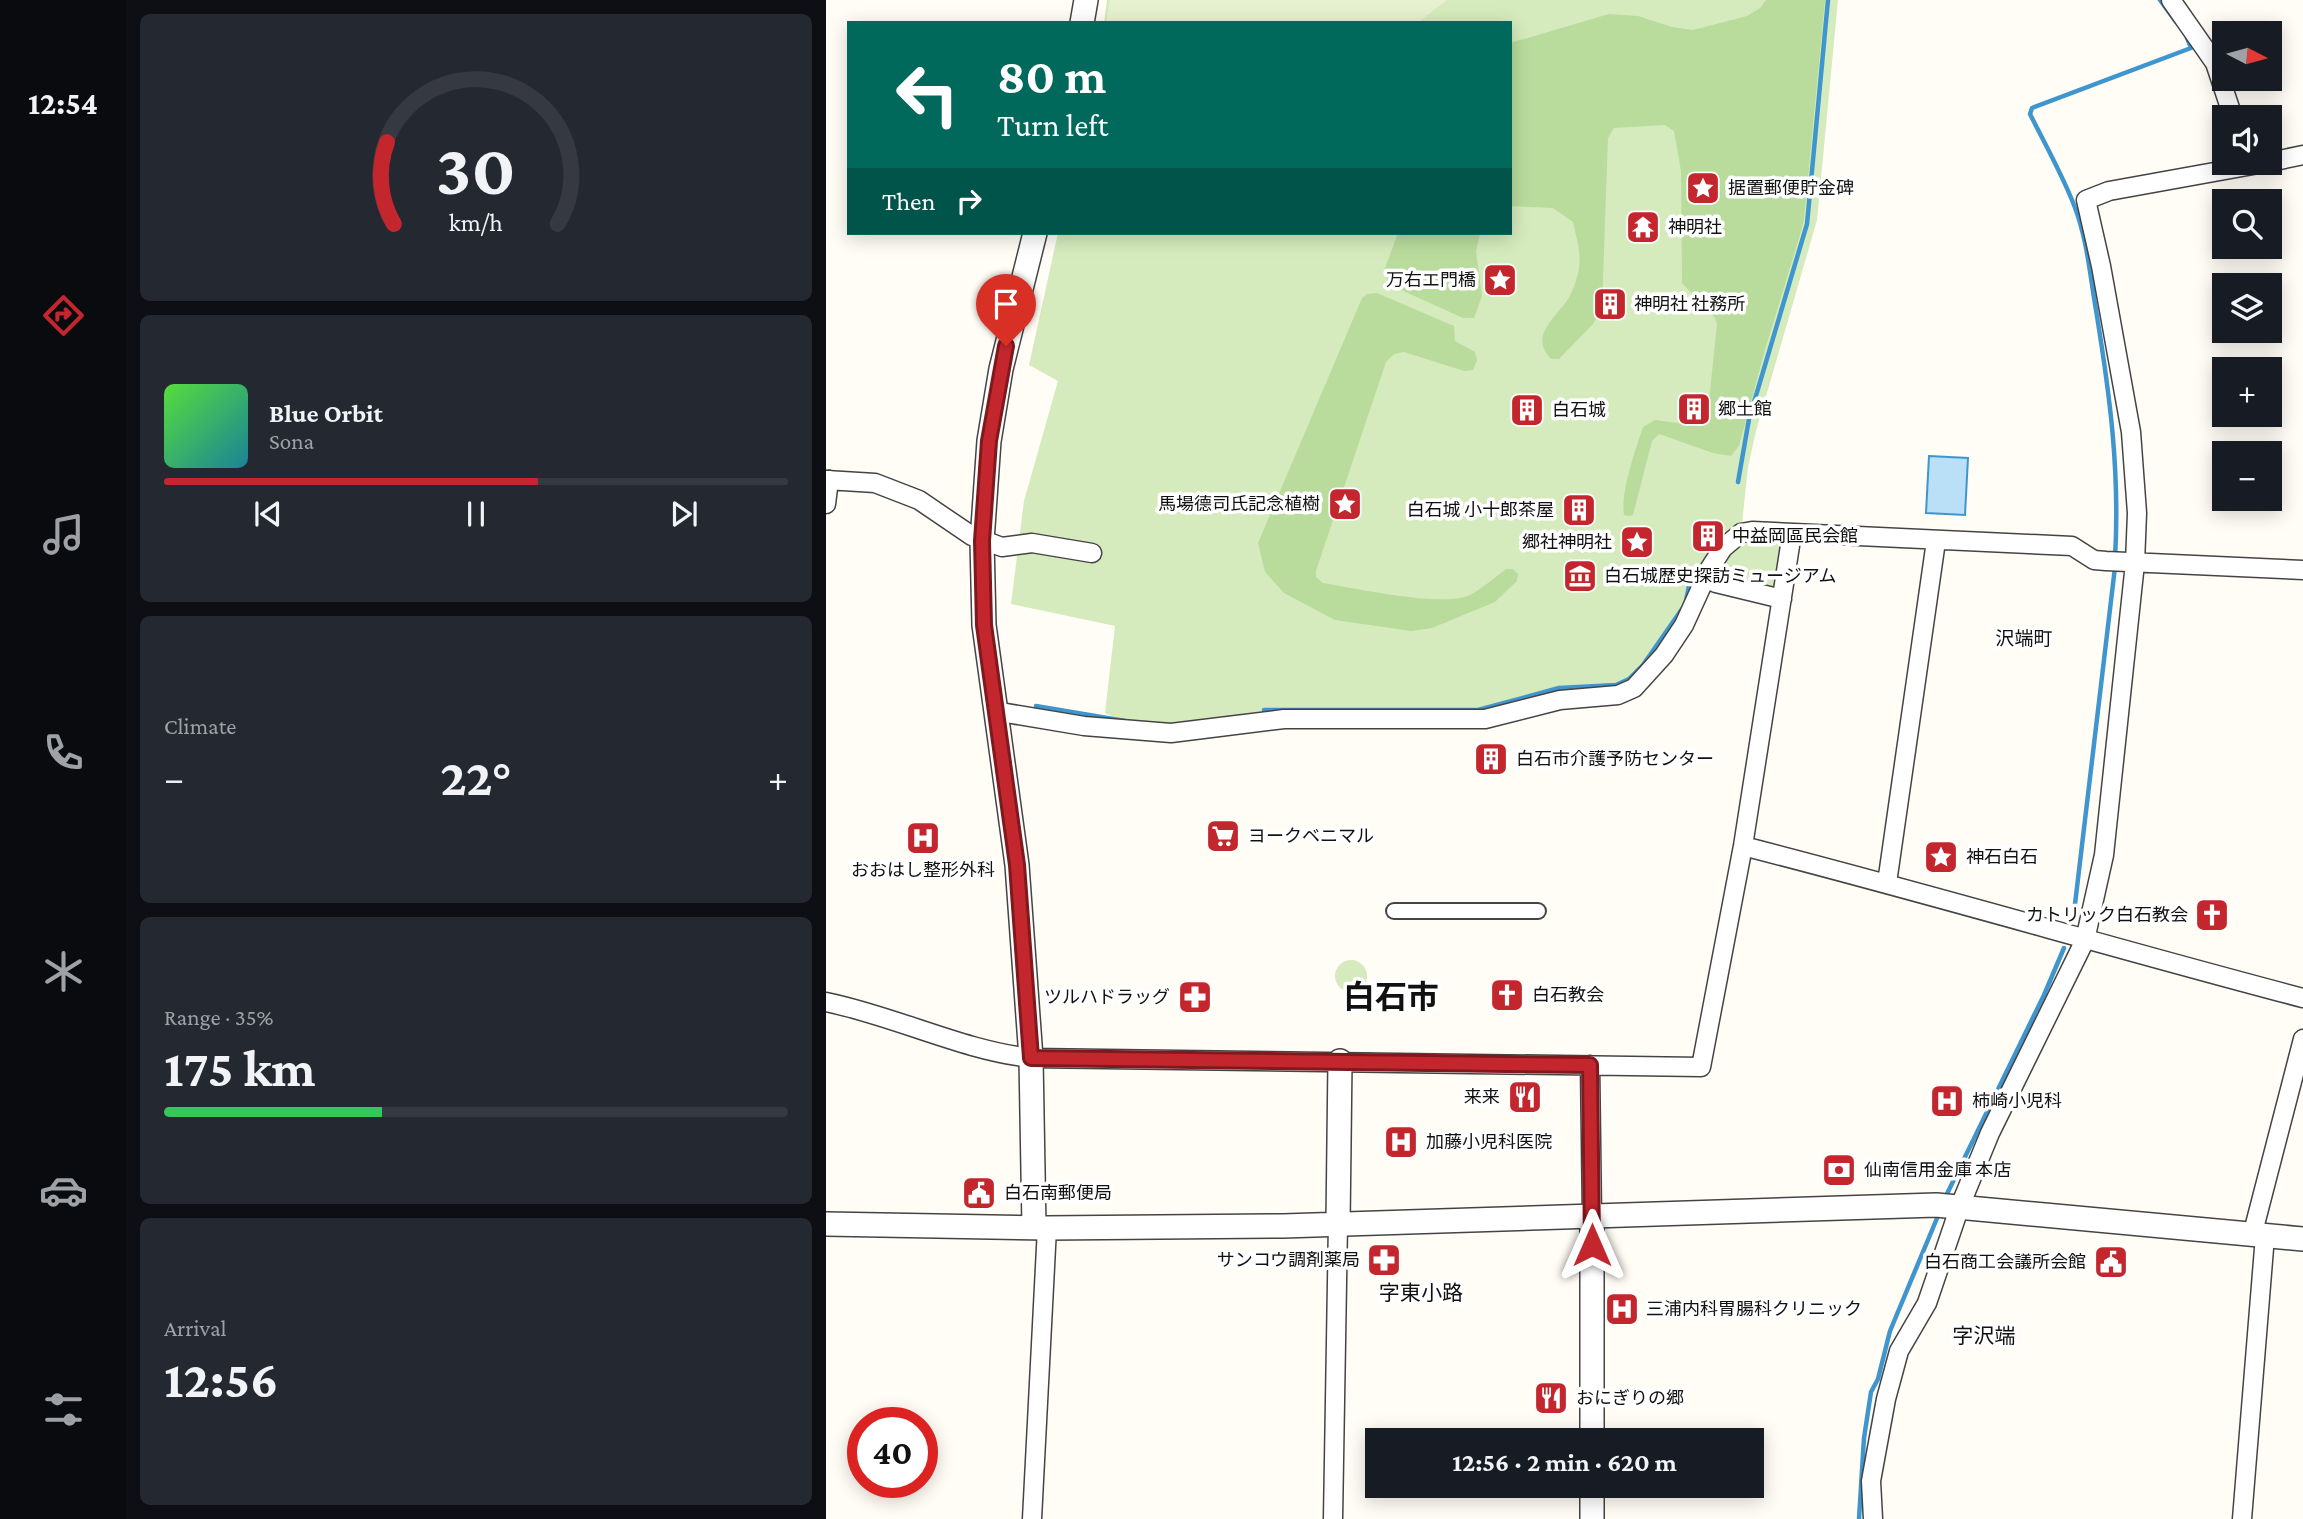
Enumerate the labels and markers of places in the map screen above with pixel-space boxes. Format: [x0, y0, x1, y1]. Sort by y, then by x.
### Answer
place icon: 据置郵便貯金碑 [1684, 169, 1722, 207]
place label: 据置郵便貯金碑 [1728, 178, 1854, 198]
temple icon: 神明社 [1624, 208, 1662, 246]
place label: 神明社 [1668, 217, 1722, 237]
place icon: 万右エ門橋 [1481, 261, 1519, 299]
place label: 万右エ門橋 [1386, 270, 1476, 290]
pin [976, 274, 1036, 346]
building icon: 神明社 社務所 [1591, 285, 1629, 323]
place label: 神明社 社務所 [1634, 294, 1745, 314]
building icon: 郷土館 [1675, 390, 1713, 428]
building icon: 白石城 [1508, 391, 1546, 429]
place label: 郷土館 [1718, 399, 1772, 419]
place label: 白石城 [1552, 400, 1606, 420]
place icon: 馬場德司氏記念植樹 [1326, 485, 1364, 523]
building icon: 白石城 小十郎茶屋 [1560, 491, 1598, 529]
place label: 馬場德司氏記念植樹 [1158, 494, 1320, 514]
place label: 白石城 小十郎茶屋 [1407, 500, 1554, 520]
building icon: 中益岡區民会館 [1689, 517, 1727, 555]
place icon: 郷社神明社 [1618, 523, 1656, 561]
place label: 中益岡區民会館 [1732, 526, 1858, 546]
place label: 郷社神明社 [1522, 532, 1612, 552]
museum icon: 白石城歴史探訪ミュージアム [1561, 557, 1599, 595]
place label: 白石城歴史探訪ミュージアム [1604, 566, 1836, 586]
building icon: 白石市介護予防センター [1472, 740, 1510, 778]
place label: 白石市介護予防センター [1516, 749, 1714, 769]
supermarket icon: ヨークベニマル [1204, 817, 1242, 855]
hospital icon: おおはし整形外科 [904, 819, 942, 857]
place label: ヨークベニマル [1248, 826, 1374, 846]
place icon: 神石白石 [1922, 838, 1960, 876]
place label: 神石白石 [1966, 847, 2038, 867]
place label: おおはし整形外科 [851, 860, 995, 880]
church icon: カトリック白石教会 [2193, 896, 2231, 934]
place label: カトリック白石教会 [2026, 905, 2188, 925]
church icon: 白石教会 [1488, 976, 1526, 1014]
pharmacy icon: ツルハドラッグ [1176, 978, 1214, 1016]
place label: 白石教会 [1532, 985, 1604, 1005]
place label: ツルハドラッグ [1044, 987, 1170, 1007]
restaurant icon: 来来 [1506, 1078, 1544, 1116]
hospital icon: 柿崎小児科 [1928, 1082, 1966, 1120]
place label: 来来 [1464, 1087, 1500, 1107]
place label: 柿崎小児科 [1972, 1091, 2062, 1111]
hospital icon: 加藤小児科医院 [1382, 1123, 1420, 1161]
place label: 加藤小児科医院 [1426, 1132, 1552, 1152]
bank icon: 仙南信用金庫 本店 [1820, 1151, 1858, 1189]
place label: 仙南信用金庫 本店 [1864, 1160, 2011, 1180]
public building icon: 白石南郵便局 [960, 1174, 998, 1212]
place label: 白石南郵便局 [1004, 1183, 1112, 1203]
pharmacy icon: サンコウ調剤薬局 [1365, 1241, 1403, 1279]
public building icon: 白石商工会議所会館 [2092, 1243, 2130, 1281]
place label: サンコウ調剤薬局 [1217, 1250, 1360, 1270]
place label: 白石商工会議所会館 [1924, 1252, 2086, 1272]
hospital icon: 三浦内科胃腸科クリニック [1603, 1290, 1641, 1328]
place label: 三浦内科胃腸科クリニック [1646, 1299, 1862, 1319]
restaurant icon: おにぎりの郷 [1532, 1379, 1570, 1417]
place label: おにぎりの郷 [1576, 1388, 1684, 1408]

